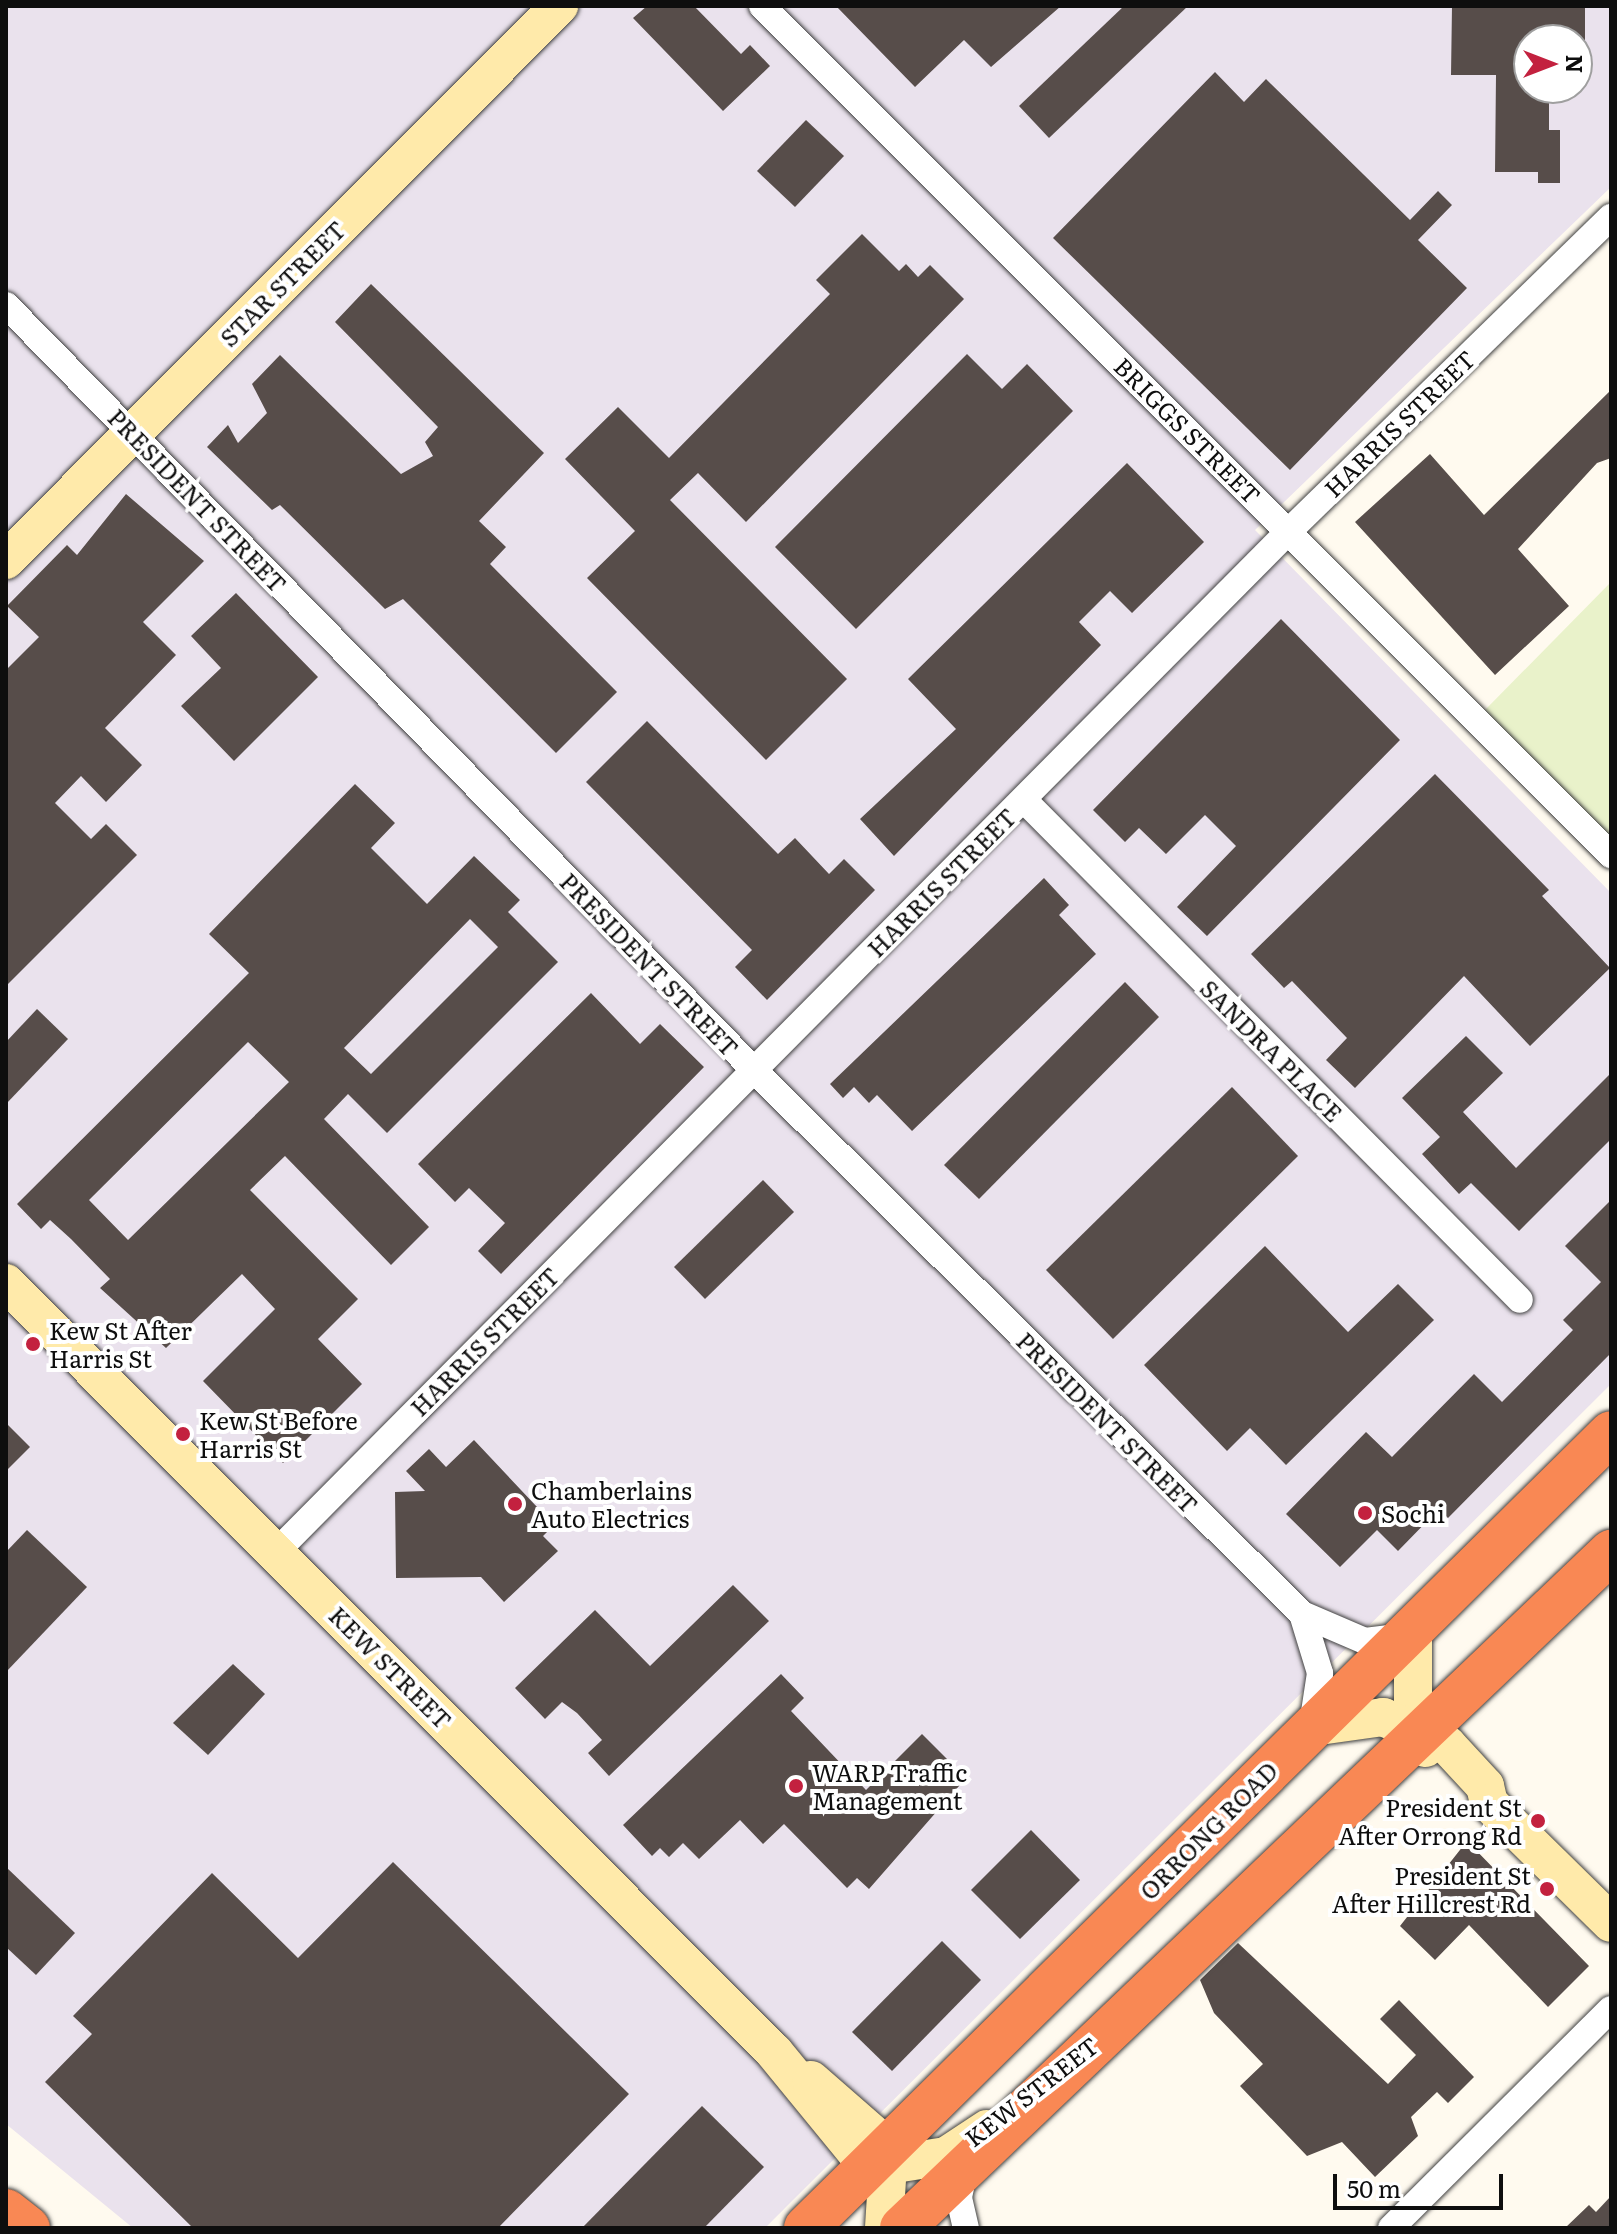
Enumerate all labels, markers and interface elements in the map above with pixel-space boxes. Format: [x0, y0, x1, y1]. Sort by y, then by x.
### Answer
north arrow [1513, 24, 1593, 104]
text: N [1559, 55, 1592, 73]
street label: STAR STREET [213, 214, 351, 352]
street label: HARRIS STREET [1318, 344, 1480, 502]
street label: BRIGGS STREET [1109, 351, 1267, 509]
street label: PRESIDENT STREET [103, 402, 293, 598]
street label: HARRIS STREET [861, 802, 1021, 962]
street label: PRESIDENT STREET [555, 866, 745, 1062]
street label: SANDRA PLACE [1195, 973, 1349, 1127]
street label: HARRIS STREET [404, 1261, 564, 1421]
place label: Kew St After Harris St [49, 1316, 192, 1372]
street label: PRESIDENT STREET [1012, 1326, 1204, 1518]
marker: Kew St After Harris St [24, 1335, 42, 1353]
place label: Kew St Before Harris St [199, 1406, 358, 1462]
marker: Kew St Before Harris St [174, 1425, 192, 1443]
place label: Chamberlains Auto Electrics [531, 1476, 692, 1532]
marker: Chamberlains Auto Electrics [506, 1495, 524, 1513]
place label: Sochi [1381, 1499, 1445, 1527]
marker: Sochi [1356, 1504, 1374, 1522]
street label: KEW STREET [324, 1600, 458, 1734]
street label: ORRONG ROAD [1133, 1755, 1283, 1905]
place label: WARP Traffic Management [812, 1758, 967, 1814]
marker: WARP Traffic Management [787, 1777, 805, 1795]
place label: President St After Orrong Rd [1338, 1793, 1522, 1849]
marker: President St After Orrong Rd [1529, 1812, 1547, 1830]
place label: President St After Hillcrest Rd [1332, 1861, 1531, 1917]
marker: President St After Hillcrest Rd [1538, 1880, 1556, 1898]
street label: KEW STREET [959, 2030, 1103, 2152]
scale bar [1337, 2158, 1507, 2208]
text: 50 m [1347, 2170, 1401, 2205]

